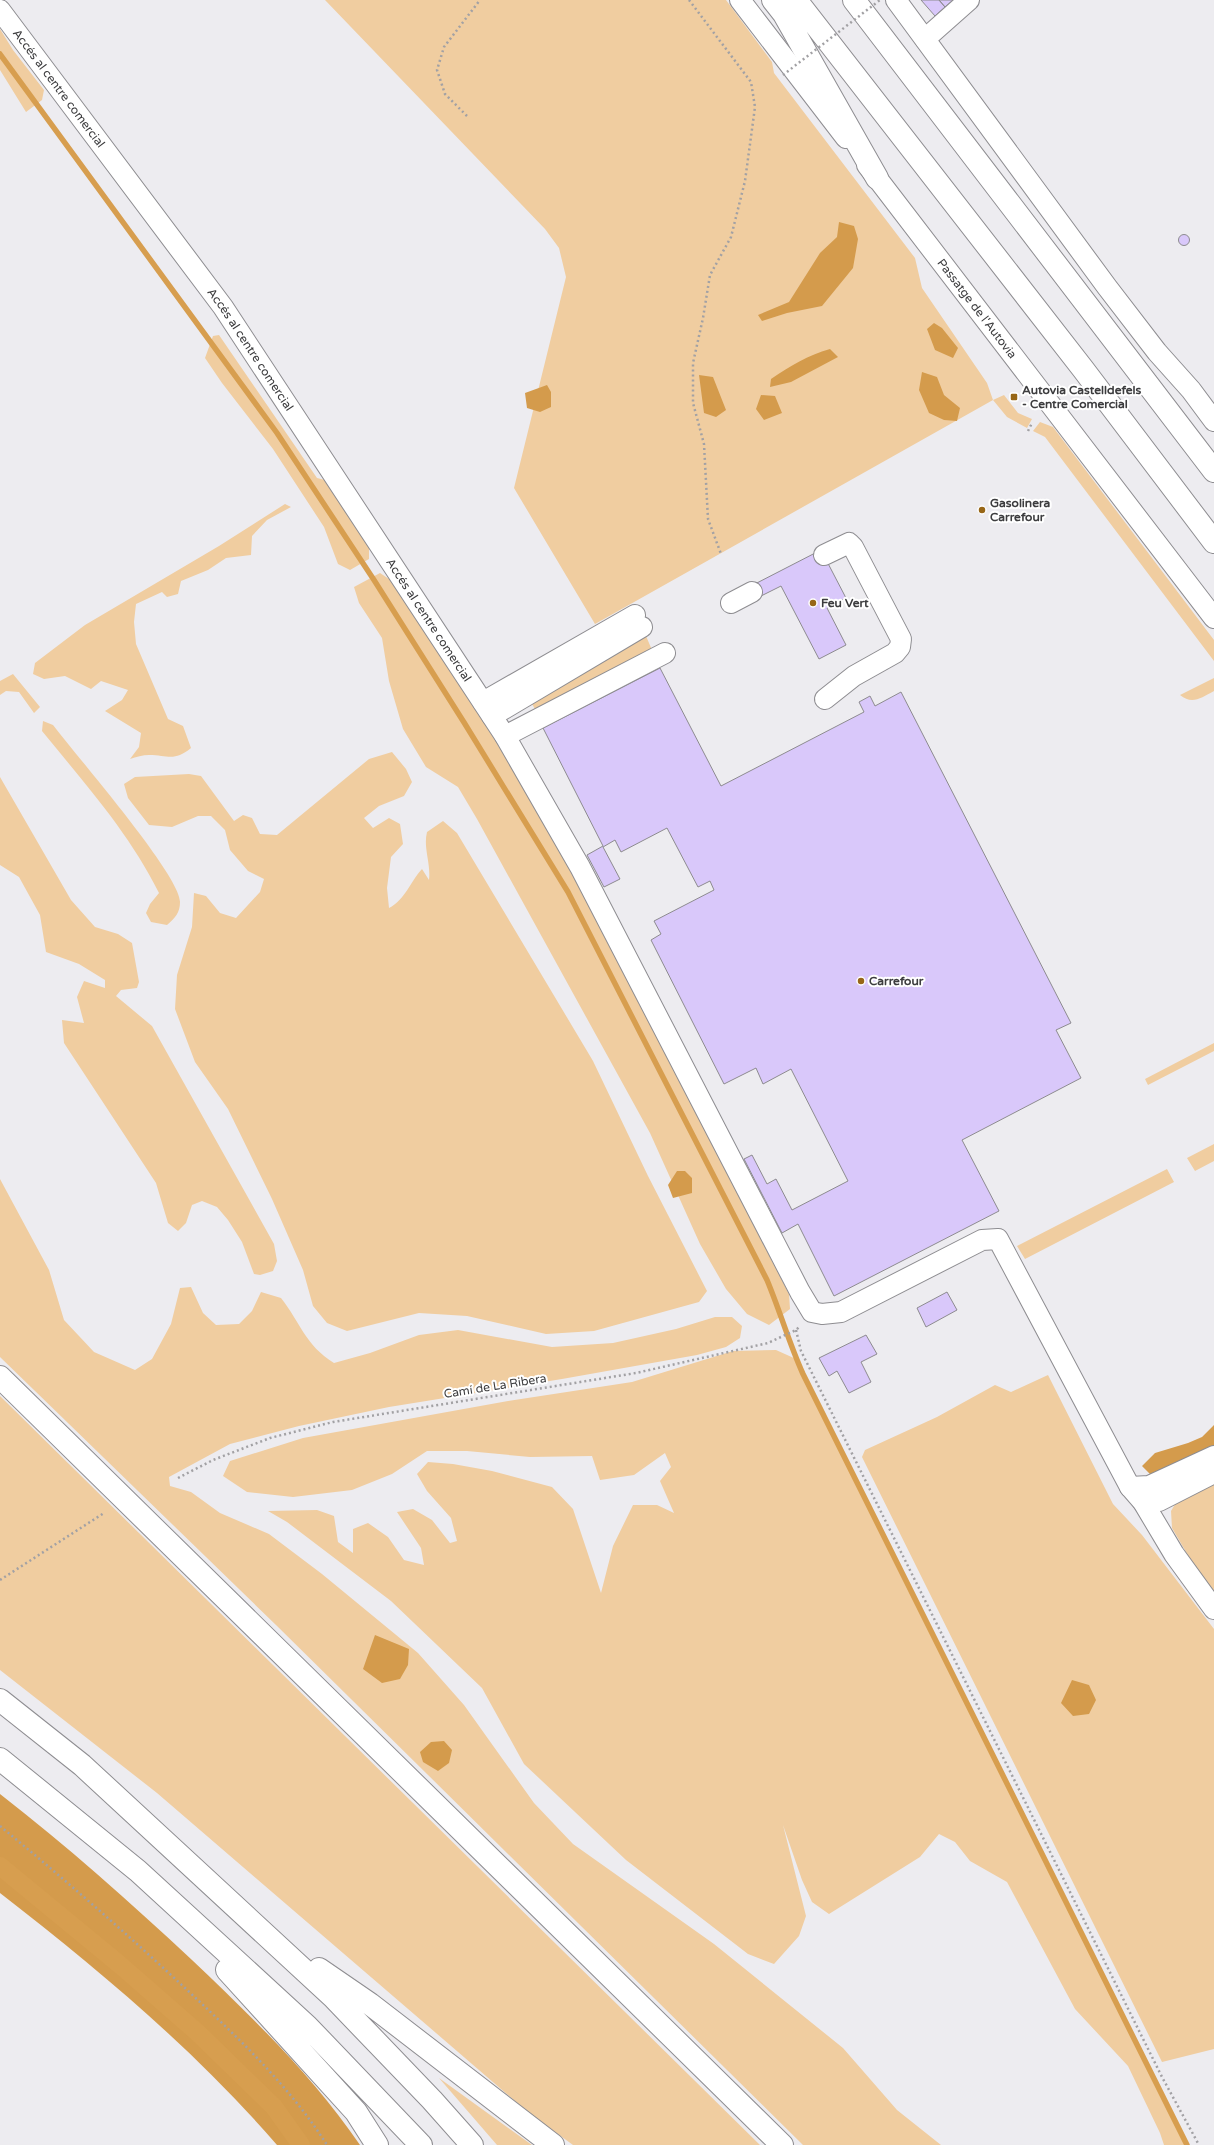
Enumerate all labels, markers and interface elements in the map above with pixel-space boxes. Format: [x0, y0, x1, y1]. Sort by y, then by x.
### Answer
street label: Accés al centre comercial [10, 26, 108, 150]
street label: Passatge de l'Autovia [934, 256, 1020, 361]
street label: Accés al centre comercial [204, 286, 296, 413]
place label: Autovia Castelldefels - Centre Comercial [1022, 383, 1141, 411]
marker: Autovia Castelldefels - Centre Comercial [1009, 392, 1019, 402]
place label: Gasolinera Carrefour [990, 496, 1051, 524]
marker: Gasolinera Carrefour [977, 505, 987, 515]
street label: Accés al centre comercial [383, 556, 474, 684]
place label: Feu Vert [821, 596, 869, 610]
marker: Feu Vert [808, 598, 818, 608]
place label: Carrefour [869, 974, 924, 988]
marker: Carrefour [856, 976, 866, 986]
street label: Camí de La Ribera [443, 1371, 547, 1401]

